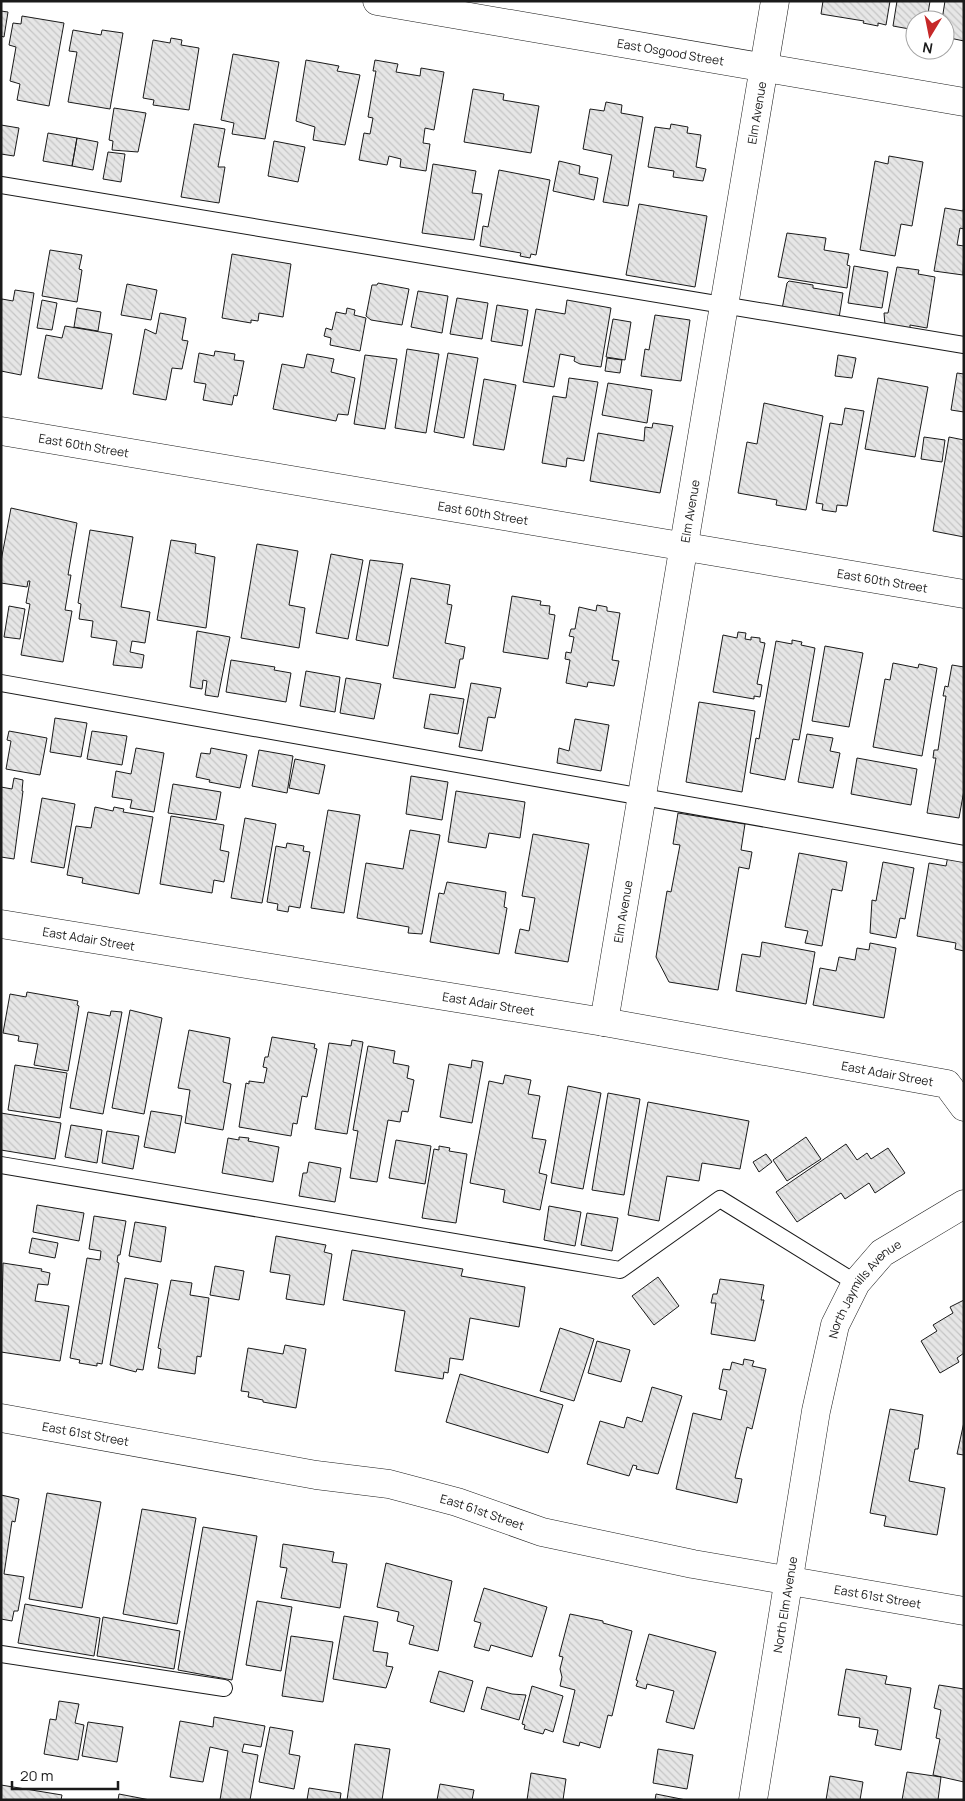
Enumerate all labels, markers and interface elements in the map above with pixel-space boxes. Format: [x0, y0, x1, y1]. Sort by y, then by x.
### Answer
north arrow [905, 10, 955, 60]
street label: East Osgood Street [616, 34, 726, 69]
text: N [921, 38, 934, 59]
street label: Elm Avenue [743, 80, 770, 145]
street label: East 60th Street [37, 429, 131, 461]
street label: Elm Avenue [676, 478, 703, 544]
street label: East 60th Street [437, 497, 530, 529]
street label: East 60th Street [836, 564, 929, 596]
street label: Elm Avenue [609, 879, 636, 944]
street label: East Adair Street [41, 922, 136, 954]
street label: East Adair Street [441, 987, 536, 1019]
street label: East Adair Street [840, 1057, 935, 1090]
street label: North Jaymills Avenue [824, 1235, 904, 1340]
street label: East 61st Street [41, 1417, 131, 1450]
street label: East 61st Street [438, 1489, 527, 1534]
street label: North Elm Avenue [768, 1555, 801, 1654]
street label: East 61st Street [833, 1580, 923, 1612]
scale bar [12, 1758, 119, 1790]
text: 20 m [20, 1765, 53, 1786]

